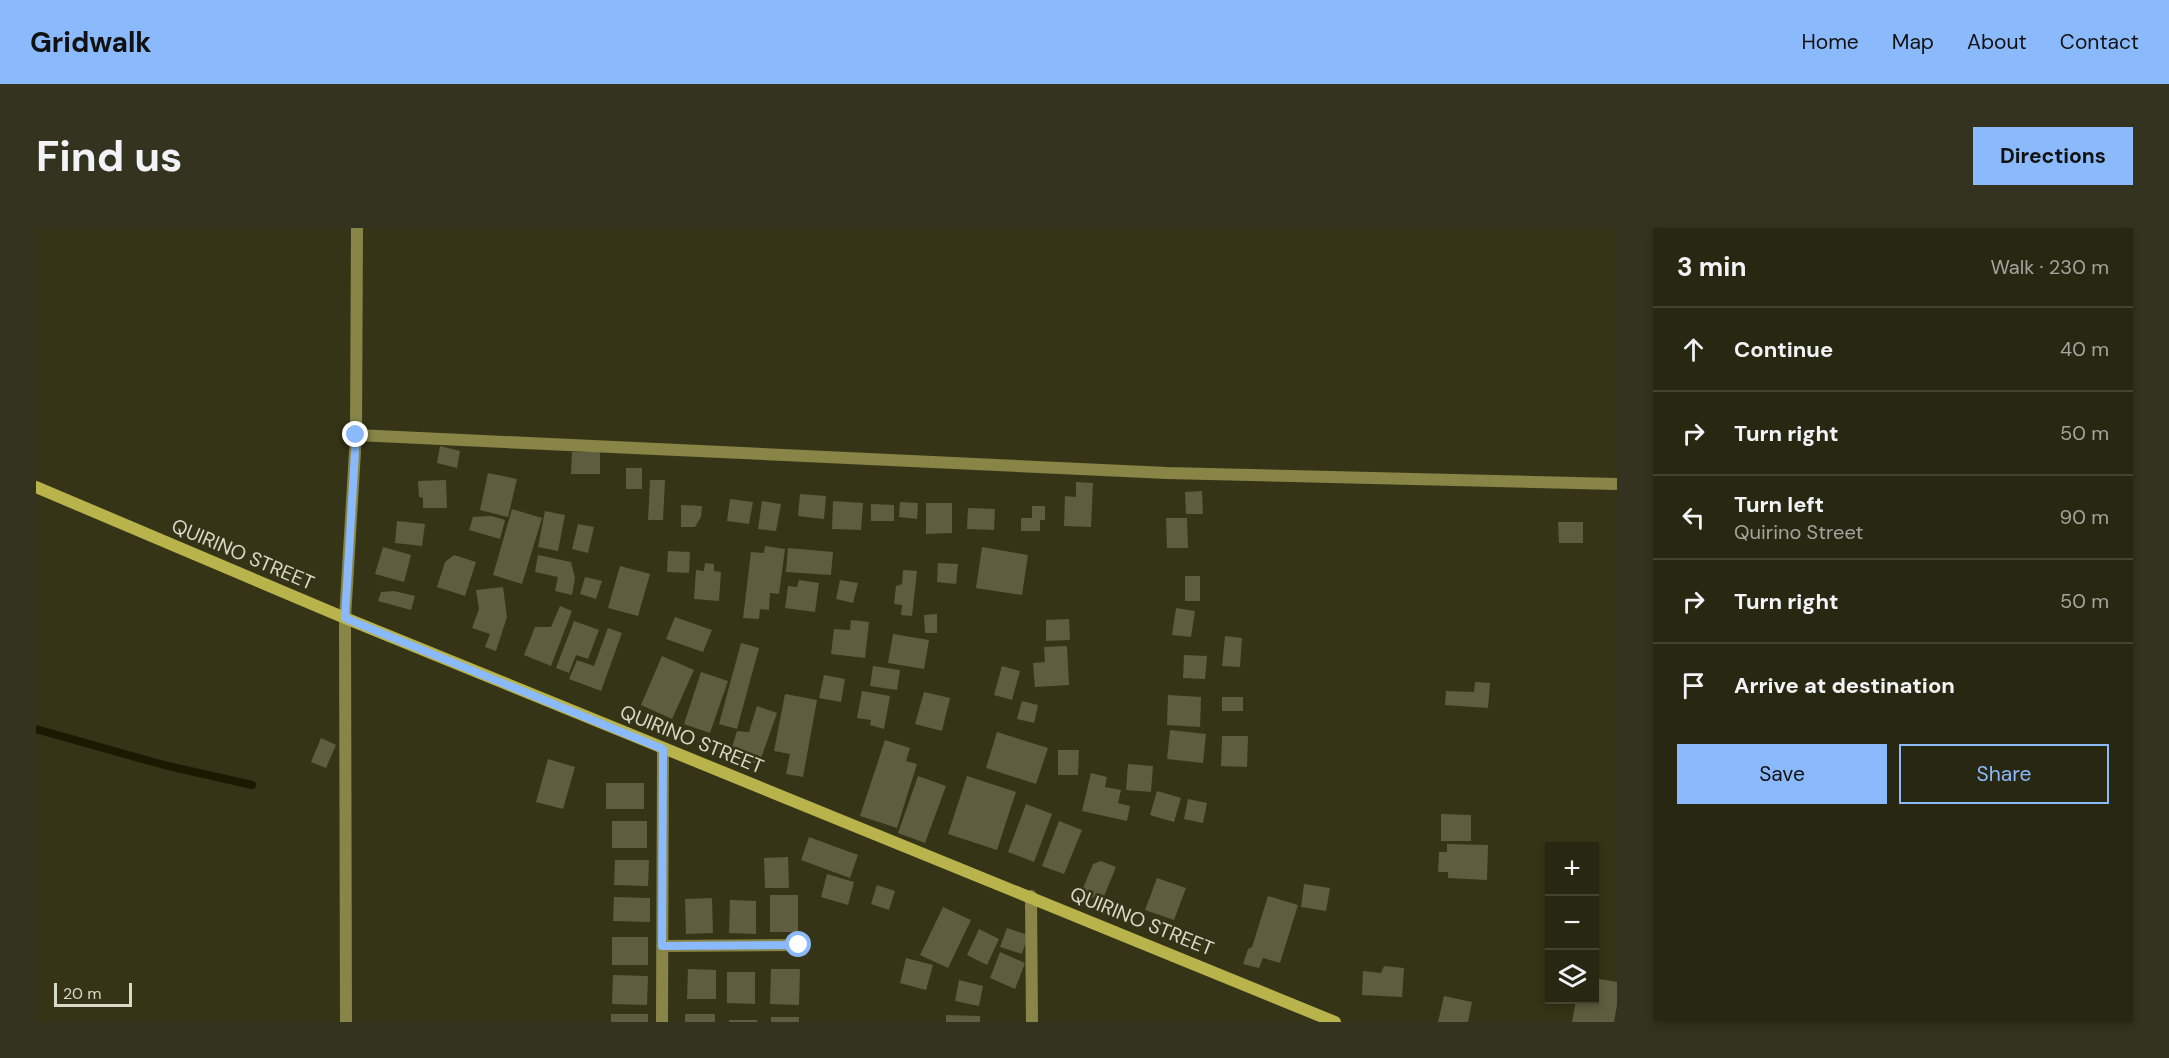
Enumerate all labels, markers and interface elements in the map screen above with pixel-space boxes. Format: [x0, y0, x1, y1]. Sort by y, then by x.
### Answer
text: Gridwalk [30, 24, 152, 61]
text: Home [1801, 28, 1859, 56]
text: Map [1892, 28, 1934, 56]
text: About [1967, 28, 2027, 56]
text: Contact [2060, 28, 2139, 56]
button: Directions [1973, 127, 2133, 185]
text: Find us [36, 129, 182, 184]
text: 3 min [1677, 250, 1746, 284]
text: Walk · 230 m [1990, 254, 2109, 280]
icon: ahead [1677, 333, 1710, 366]
text: Continue [1734, 335, 1833, 364]
text: 40 m [2060, 336, 2109, 362]
icon: right [1677, 417, 1710, 450]
text: Turn right [1734, 419, 1839, 448]
text: 50 m [2060, 420, 2109, 446]
route end [342, 421, 368, 447]
text: Turn left [1734, 490, 1824, 519]
icon: left [1677, 501, 1710, 534]
text: 90 m [2060, 504, 2109, 530]
street label: QUIRINO STREET [168, 512, 318, 596]
text: Quirino Street [1734, 519, 1863, 545]
icon: right [1677, 585, 1710, 618]
text: Turn right [1734, 587, 1839, 616]
text: 50 m [2060, 588, 2109, 614]
icon: arrive [1677, 669, 1710, 702]
text: Arrive at destination [1734, 671, 1955, 700]
street label: QUIRINO STREET [616, 698, 768, 780]
button: Save [1677, 744, 1887, 804]
button: Share [1899, 744, 2109, 804]
map controls [1545, 842, 1599, 1004]
button: + [1545, 842, 1599, 896]
street label: QUIRINO STREET [1066, 880, 1218, 962]
button: − [1545, 896, 1599, 950]
route start [785, 931, 811, 957]
button: layers [1545, 950, 1599, 1004]
scale bar [54, 980, 132, 1008]
text: 20 m [63, 983, 102, 1004]

